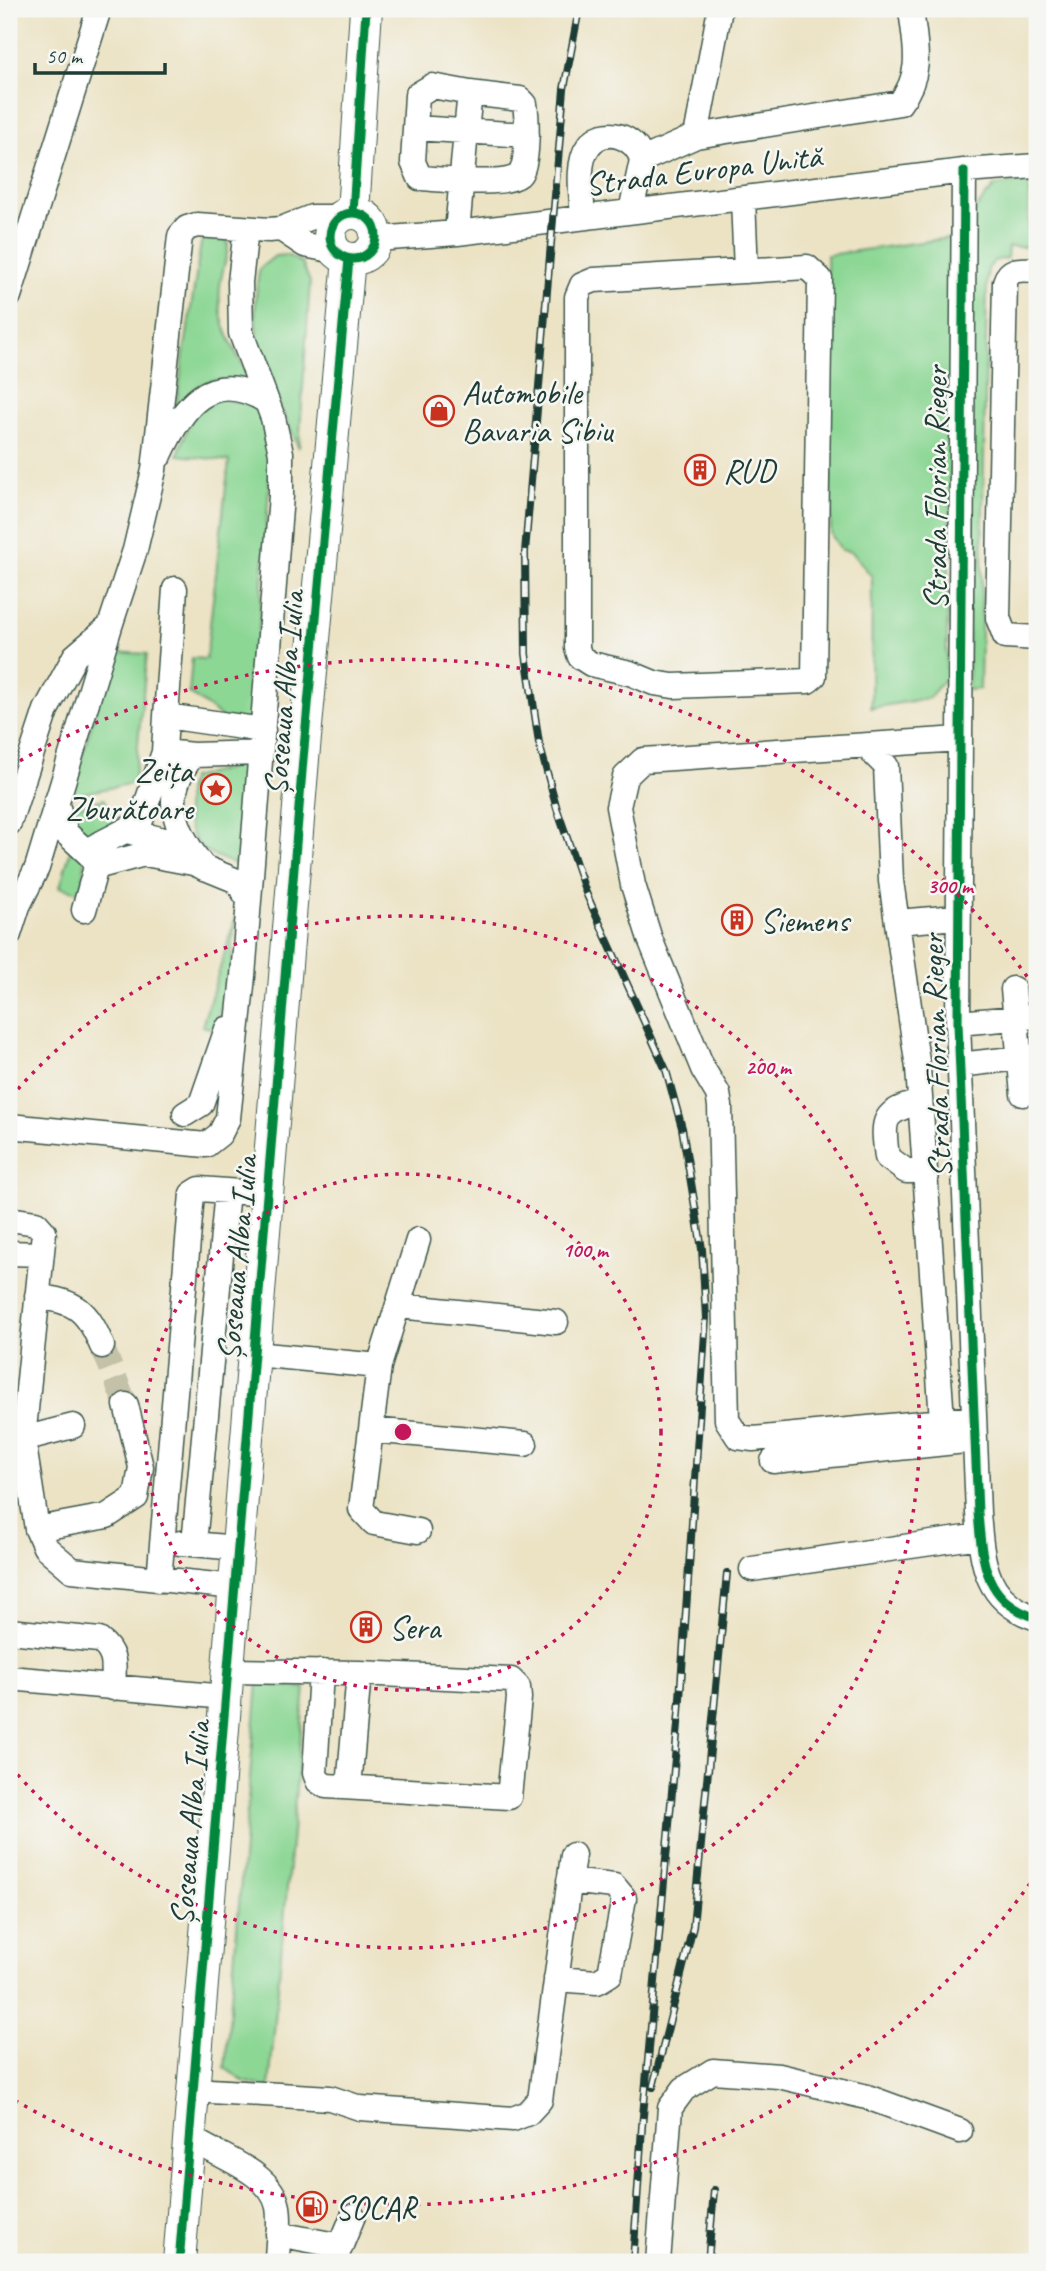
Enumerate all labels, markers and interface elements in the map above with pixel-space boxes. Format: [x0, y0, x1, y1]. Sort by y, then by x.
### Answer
scale bar [35, 32, 164, 76]
text: 50 m [46, 43, 84, 69]
street label: Strada Europa Unită [583, 134, 826, 205]
street label: Strada Florian Rieger [915, 364, 957, 610]
place label: Automobile Bavaria Sibiu [462, 372, 614, 452]
shop icon: Automobile Bavaria Sibiu [422, 394, 456, 428]
place label: RUD [723, 450, 778, 492]
building icon: RUD [683, 453, 717, 487]
street label: Șoseaua Alba Iulia [254, 587, 314, 797]
place label: Zeița Zburătoare [65, 750, 196, 830]
place icon: Zeița Zburătoare [199, 772, 233, 806]
text: 300 m [927, 873, 975, 899]
place label: Siemens [760, 900, 852, 942]
building icon: Siemens [720, 903, 754, 937]
street label: Strada Florian Rieger [911, 931, 961, 1179]
text: 200 m [745, 1054, 793, 1080]
street label: Șoseaua Alba Iulia [207, 1152, 267, 1362]
text: 100 m [562, 1237, 610, 1263]
centre of rings [391, 1420, 415, 1444]
place label: Sera [389, 1607, 442, 1649]
building icon: Sera [349, 1610, 383, 1644]
street label: Șoseaua Alba Iulia [160, 1717, 220, 1927]
place label: SOCAR [335, 2187, 419, 2229]
fuel station icon: SOCAR [295, 2190, 329, 2224]

